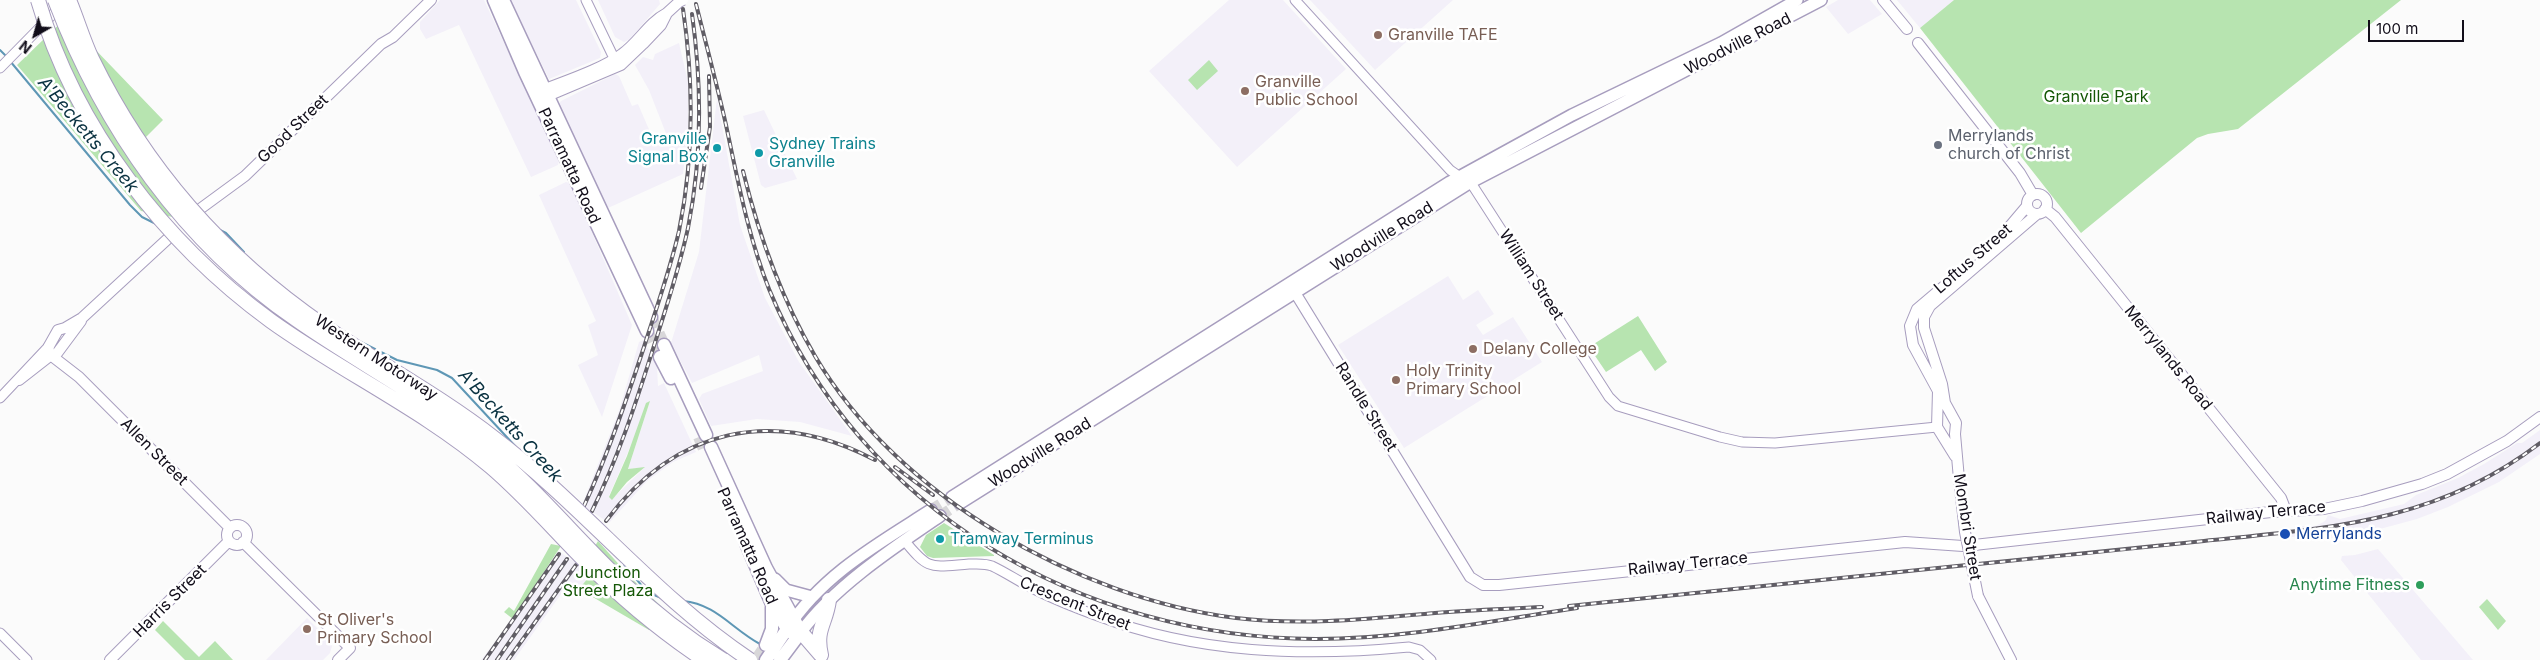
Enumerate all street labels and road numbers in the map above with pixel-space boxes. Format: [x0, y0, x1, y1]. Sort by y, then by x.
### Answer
street label: Woodville Road [1681, 9, 1795, 79]
street label: Good Street [254, 91, 332, 167]
street label: Parramatta Road [534, 105, 604, 227]
street label: Woodville Road [1327, 198, 1437, 276]
street label: Loftus Street [1930, 220, 2016, 298]
street label: William Street [1495, 226, 1567, 324]
street label: Merrylands Road [2120, 302, 2216, 414]
street label: Western Motorway [311, 311, 441, 405]
street label: Randle Street [1331, 359, 1401, 455]
street label: Allen Street [116, 414, 192, 490]
street label: Woodville Road [985, 414, 1095, 492]
street label: Mombri Street [1949, 472, 1985, 582]
street label: Parramatta Road [713, 485, 781, 607]
street label: Railway Terrace [2205, 497, 2327, 529]
street label: Railway Terrace [1627, 548, 1749, 580]
street label: Harris Street [129, 560, 211, 642]
street label: Crescent Street [1017, 573, 1133, 635]

